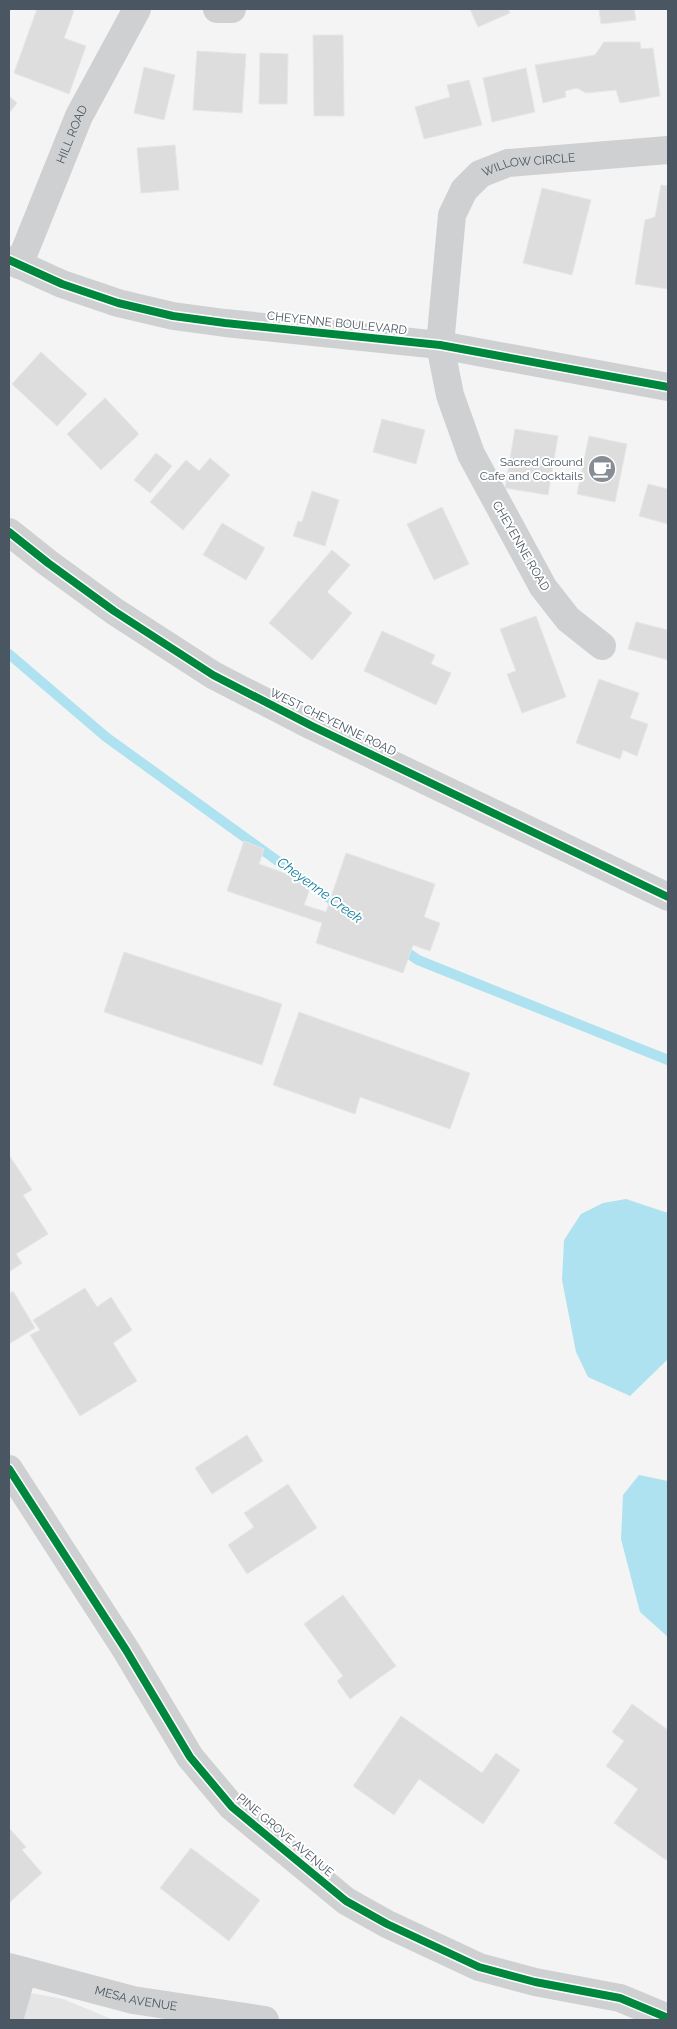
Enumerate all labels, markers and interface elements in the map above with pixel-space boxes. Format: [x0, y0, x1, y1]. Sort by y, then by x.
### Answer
street label: HILL ROAD [54, 102, 91, 166]
street label: WILLOW CIRCLE [480, 151, 576, 179]
street label: CHEYENNE BOULEVARD [266, 309, 408, 337]
cafe icon: Sacred Ground Cafe and Cocktails [587, 454, 617, 484]
place label: Sacred Ground Cafe and Cocktails [480, 455, 583, 483]
street label: CHEYENNE ROAD [490, 498, 553, 594]
street label: WEST CHEYENNE ROAD [268, 685, 399, 759]
water label: Cheyenne Creek [274, 854, 366, 927]
street label: PINE GROVE AVENUE [234, 1790, 336, 1880]
street label: MESA AVENUE [93, 1983, 178, 2014]

